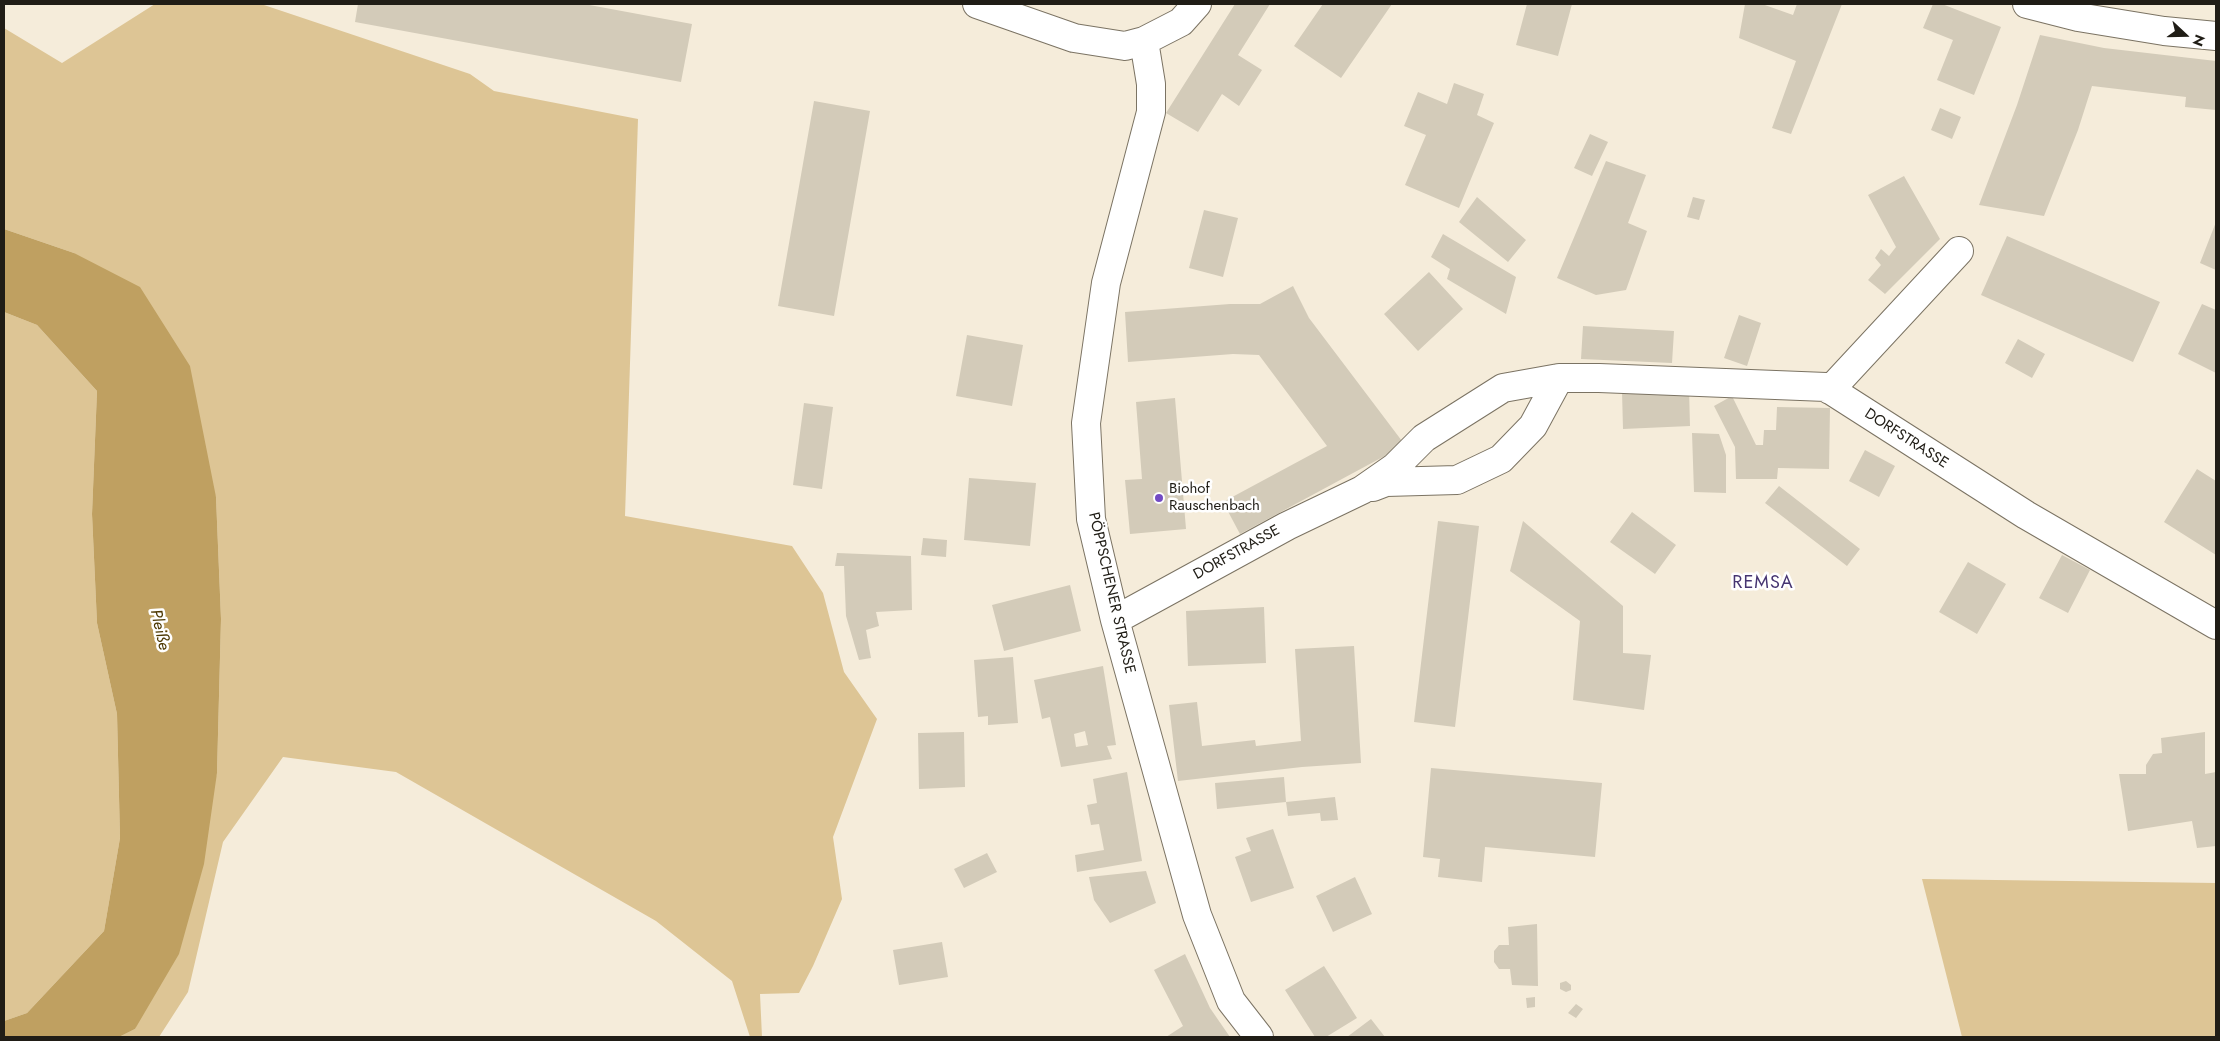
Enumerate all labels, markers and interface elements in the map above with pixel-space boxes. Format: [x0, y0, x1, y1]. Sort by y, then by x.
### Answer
north arrow [2160, 10, 2210, 60]
text: N [2188, 32, 2210, 49]
street label: DORFSTRASSE [1861, 405, 1951, 473]
place label: Biohof Rauschenbach [1169, 480, 1260, 515]
marker: Biohof Rauschenbach [1153, 492, 1165, 504]
street label: PÖPPSCHENER STRASSE [1084, 511, 1138, 675]
street label: DORFSTRASSE [1191, 522, 1283, 584]
district label: REMSA [1732, 573, 1794, 595]
water label: Pleiße [145, 608, 173, 652]

